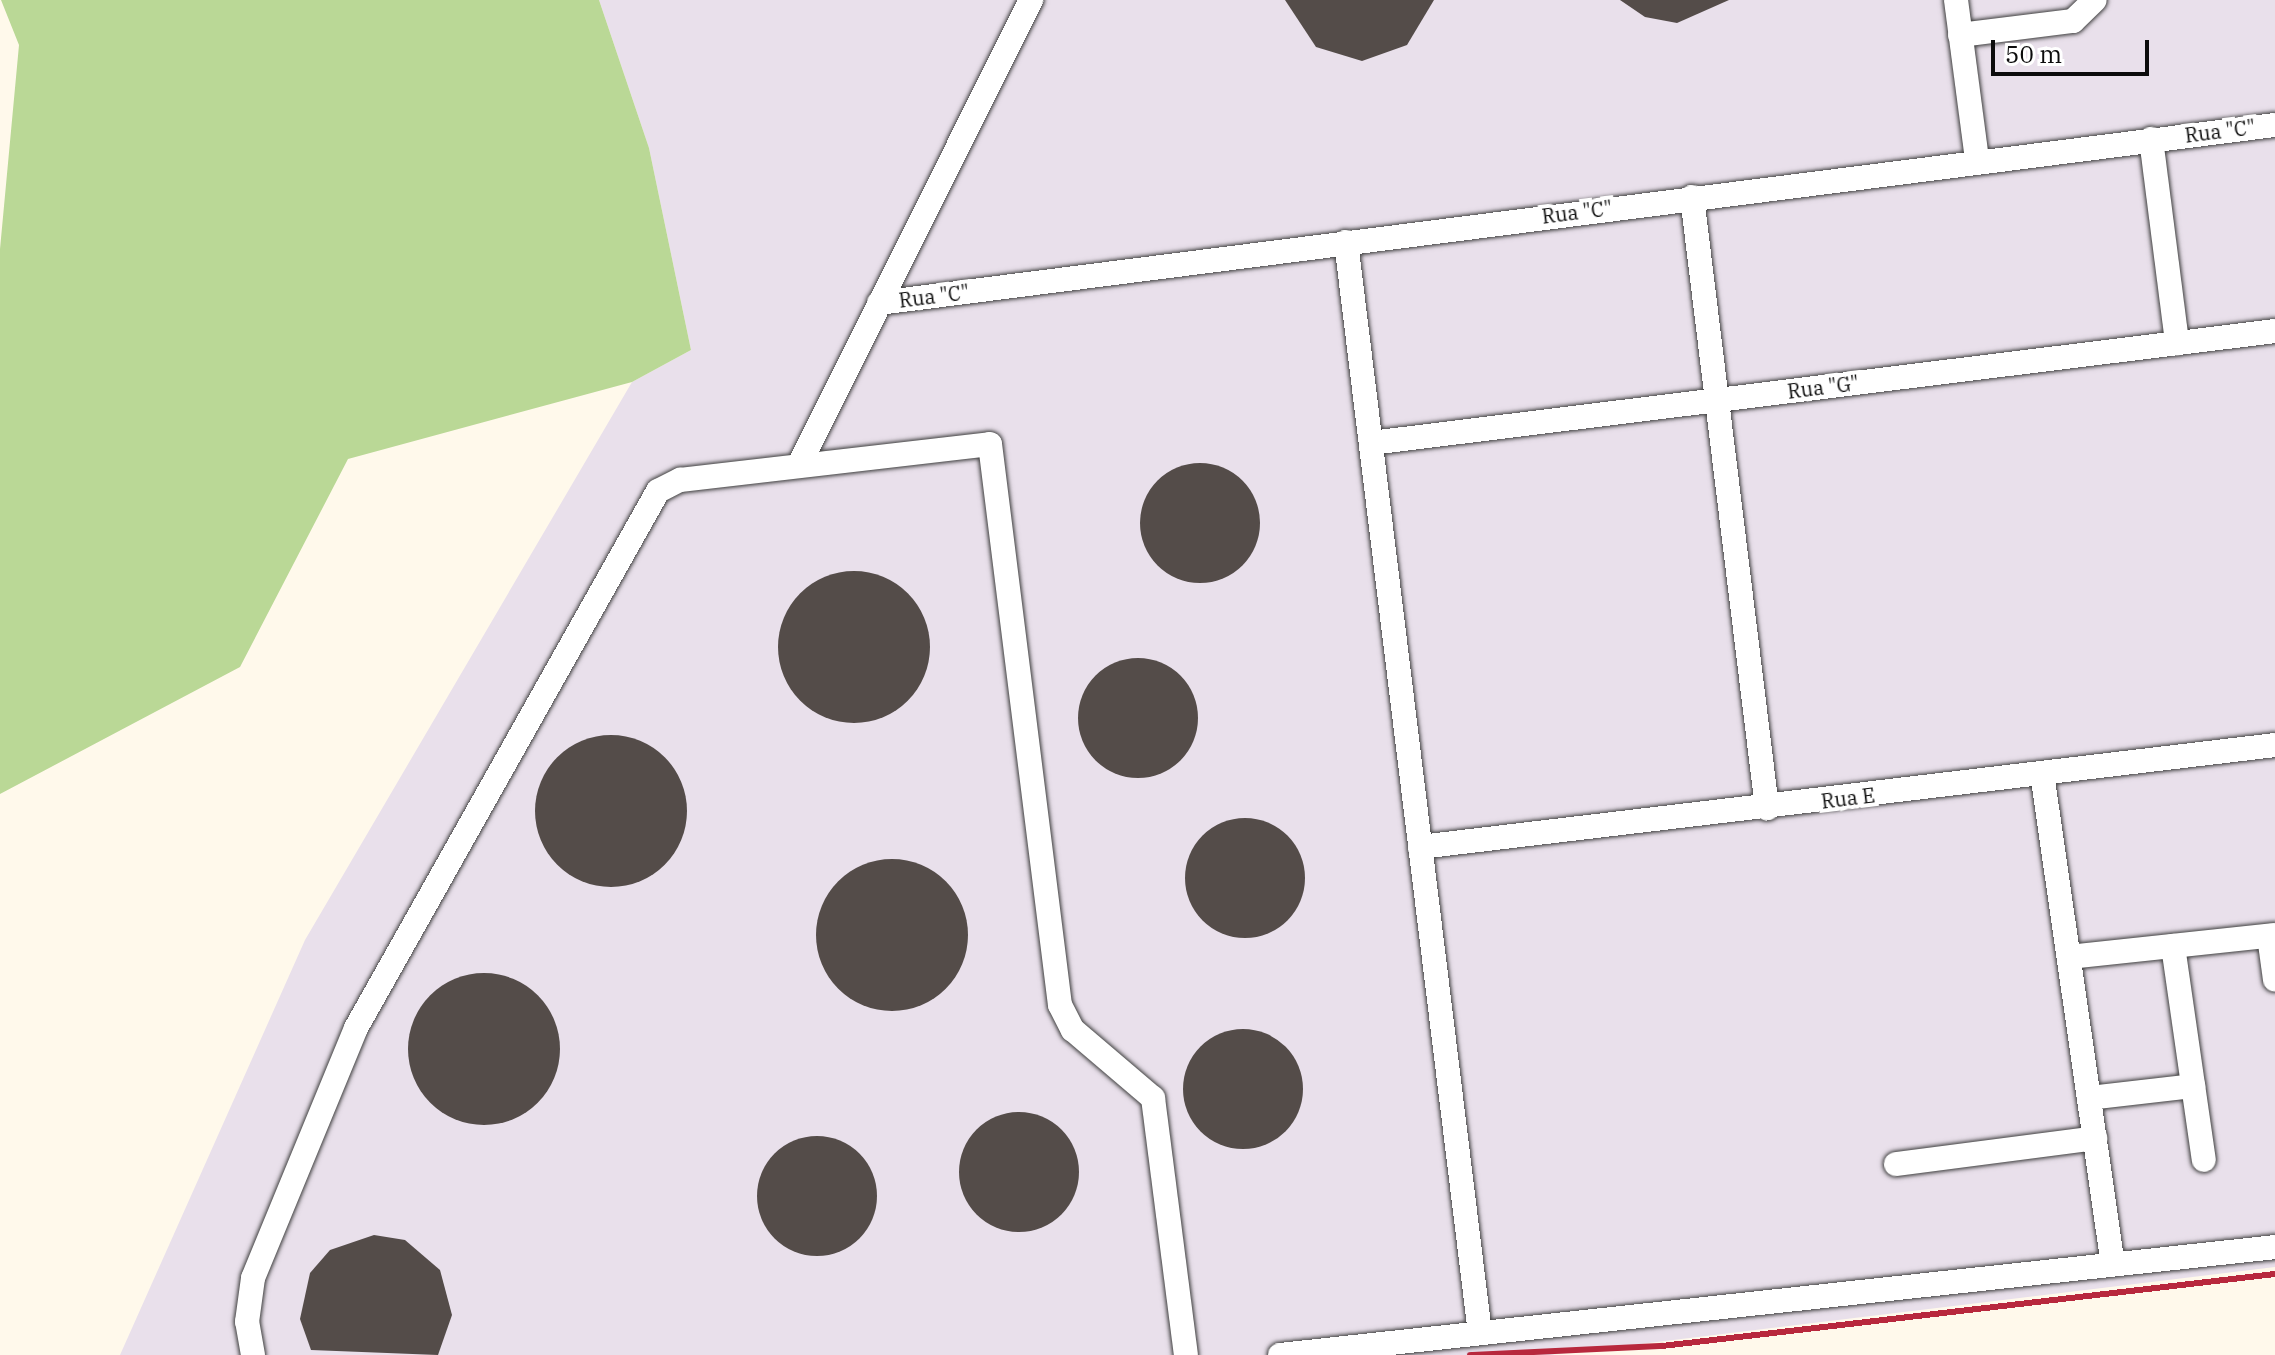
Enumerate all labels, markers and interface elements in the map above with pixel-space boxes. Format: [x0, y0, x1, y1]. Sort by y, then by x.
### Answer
scale bar [1995, 24, 2153, 74]
text: 50 m [2005, 38, 2062, 70]
street label: Rua "C" [2183, 115, 2257, 147]
street label: Rua "C" [1540, 196, 1614, 228]
street label: Rua "C" [897, 280, 971, 312]
street label: Rua "G" [1786, 371, 1860, 403]
street label: Rua E [1820, 783, 1876, 813]

